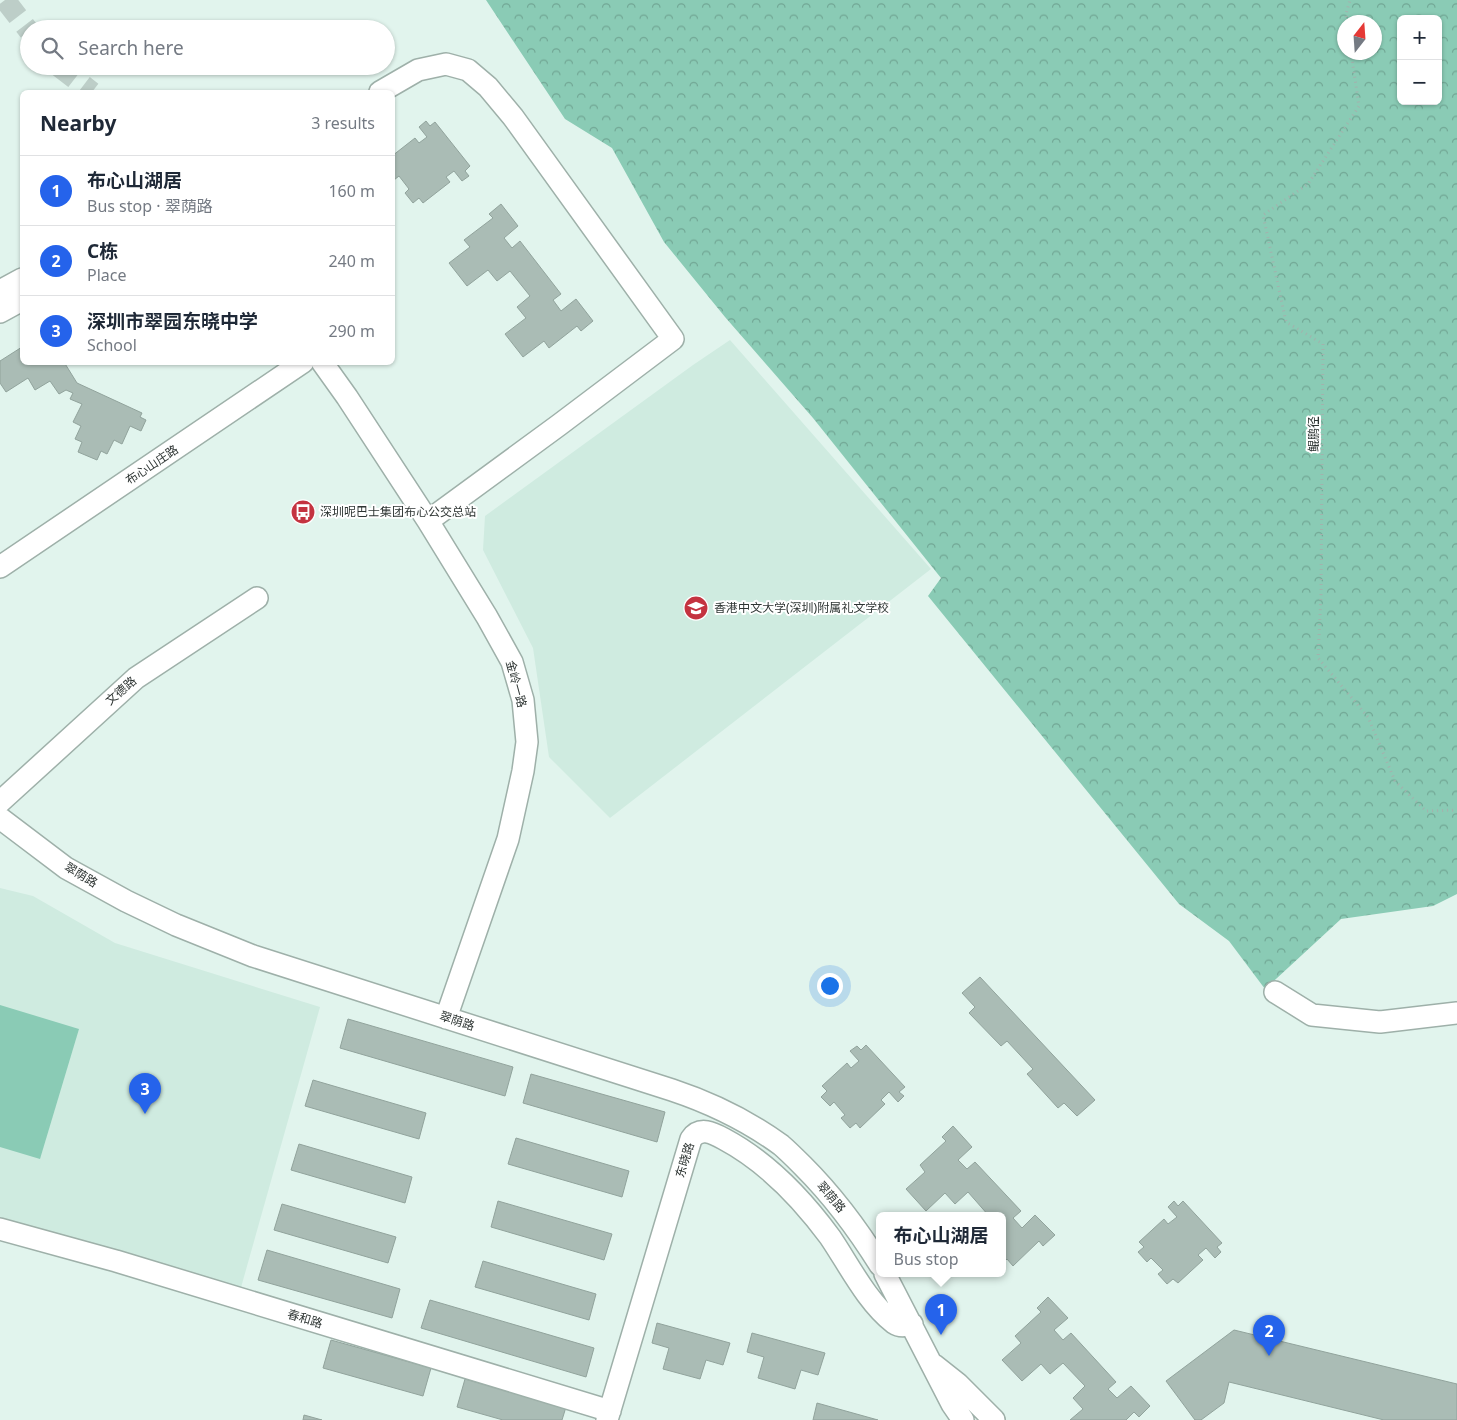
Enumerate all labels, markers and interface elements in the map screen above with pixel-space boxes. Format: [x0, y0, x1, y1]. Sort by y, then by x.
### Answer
north arrow [1337, 15, 1382, 60]
map controls [1397, 15, 1442, 105]
button: + [1397, 15, 1442, 60]
search box [20, 20, 395, 75]
icon: search [38, 34, 66, 62]
text: Search here [78, 35, 184, 61]
button: − [1397, 60, 1442, 105]
text: Nearby [40, 109, 116, 137]
text: 3 results [311, 112, 375, 134]
text: 布心山湖居 [87, 167, 182, 193]
text: 1 [51, 180, 61, 202]
text: 160 m [328, 180, 375, 202]
text: Bus stop · 翠荫路 [87, 195, 213, 217]
text: C栋 [87, 238, 118, 264]
text: 2 [51, 250, 61, 272]
text: 240 m [328, 250, 375, 272]
text: Place [87, 264, 127, 286]
text: 深圳市翠园东晓中学 [87, 308, 258, 334]
text: 3 [51, 320, 61, 342]
text: 290 m [328, 320, 375, 342]
text: School [87, 334, 137, 356]
street label: 鲲鹏径 [1305, 416, 1322, 452]
street label: 布心山庄路 [122, 441, 181, 488]
bus stop icon: 深圳呢巴士集团布心公交总站 [290, 499, 316, 525]
place label: 深圳呢巴士集团布心公交总站 [320, 503, 476, 520]
school or university icon: 香港中文大学(深圳)附属礼文学校 [683, 595, 709, 621]
place label: 香港中文大学(深圳)附属礼文学校 [714, 599, 889, 616]
street label: 金岭一路 [502, 658, 531, 709]
street label: 文德路 [102, 672, 140, 709]
street label: 翠荫路 [61, 858, 101, 891]
your location [817, 973, 843, 999]
street label: 翠荫路 [437, 1007, 477, 1034]
pin: 3 [129, 1073, 161, 1114]
street label: 东晓路 [671, 1140, 698, 1180]
street label: 翠荫路 [813, 1178, 850, 1216]
popup [876, 1212, 1006, 1277]
text: 布心山湖居 [893, 1222, 989, 1248]
text: Bus stop [893, 1248, 959, 1270]
pin: 1 [925, 1294, 957, 1335]
street label: 春和路 [285, 1305, 325, 1332]
pin: 2 [1253, 1315, 1285, 1356]

